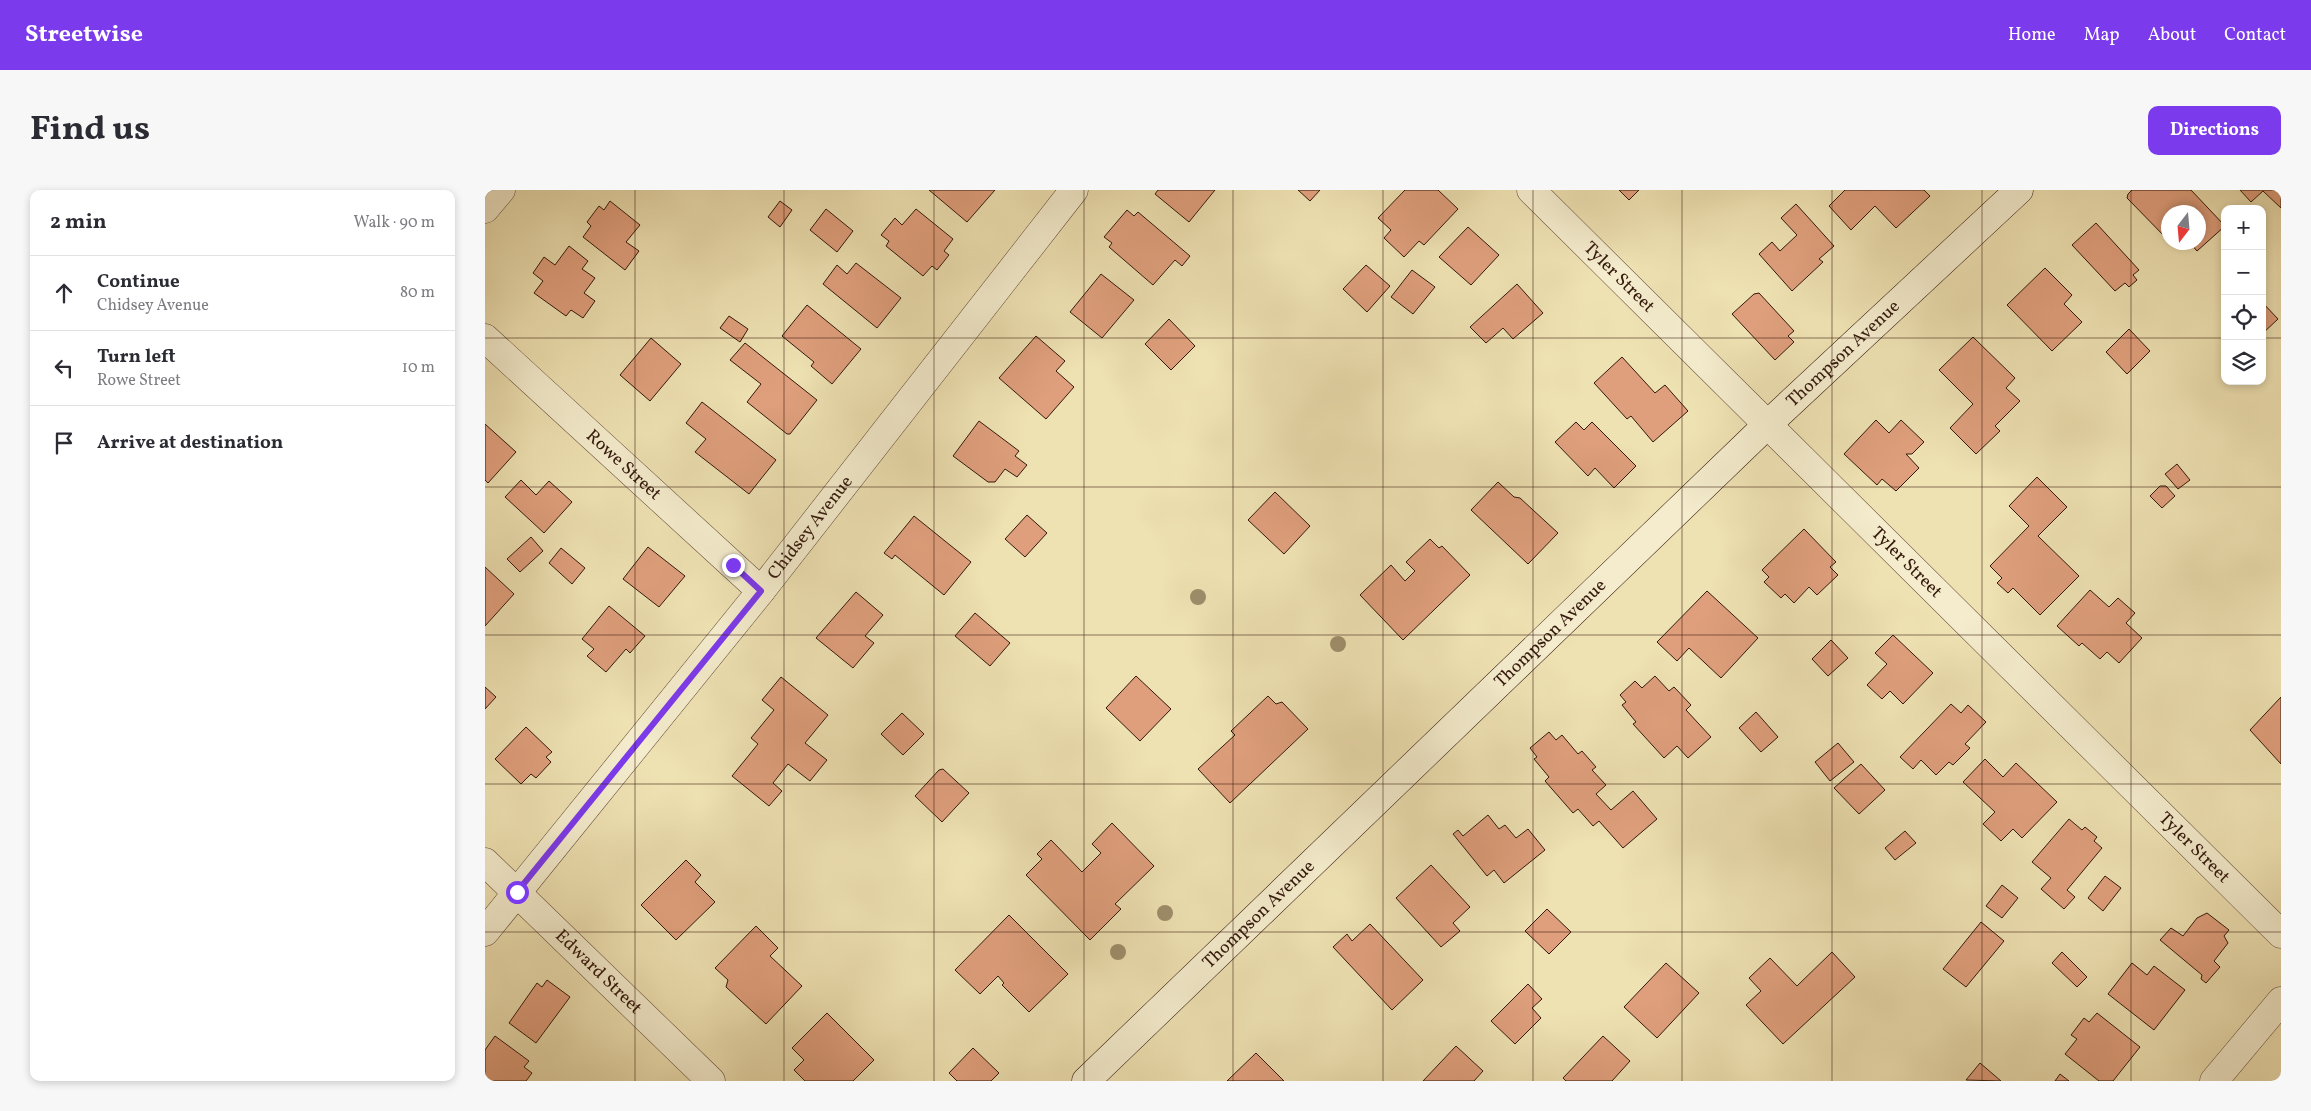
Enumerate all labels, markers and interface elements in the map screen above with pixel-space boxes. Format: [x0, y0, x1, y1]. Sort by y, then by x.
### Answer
text: Streetwise [25, 18, 143, 52]
text: Home [2008, 23, 2056, 48]
text: Map [2084, 23, 2120, 48]
text: About [2148, 23, 2196, 48]
text: Contact [2224, 23, 2286, 48]
text: Find us [30, 106, 150, 154]
button: Directions [2148, 106, 2281, 155]
north arrow [2161, 205, 2206, 250]
map controls [2221, 205, 2266, 385]
button: + [2221, 205, 2266, 250]
text: 2 min [50, 208, 107, 237]
text: Walk · 90 m [353, 212, 435, 234]
street label: Tyler Street [1578, 236, 1660, 318]
button: − [2221, 250, 2266, 295]
text: Continue [97, 269, 180, 295]
icon: ahead [50, 279, 78, 307]
text: 80 m [400, 282, 435, 304]
street label: Thompson Avenue [1781, 294, 1906, 413]
text: Chidsey Avenue [97, 295, 209, 317]
button: locate [2221, 295, 2266, 340]
button: layers [2221, 340, 2266, 385]
text: Turn left [97, 344, 176, 370]
icon: left [50, 354, 78, 382]
text: 10 m [402, 357, 435, 379]
text: Rowe Street [97, 370, 181, 392]
street label: Rowe Street [580, 424, 667, 506]
icon: arrive [50, 429, 78, 457]
text: Arrive at destination [97, 430, 283, 456]
street label: Chidsey Avenue [762, 470, 859, 585]
street label: Tyler Street [1865, 521, 1948, 604]
route end [722, 554, 745, 577]
street label: Thompson Avenue [1489, 573, 1612, 694]
street label: Tyler Street [2153, 807, 2235, 889]
street label: Thompson Avenue [1197, 854, 1321, 975]
route start [506, 881, 529, 904]
street label: Edward Street [549, 924, 648, 1020]

